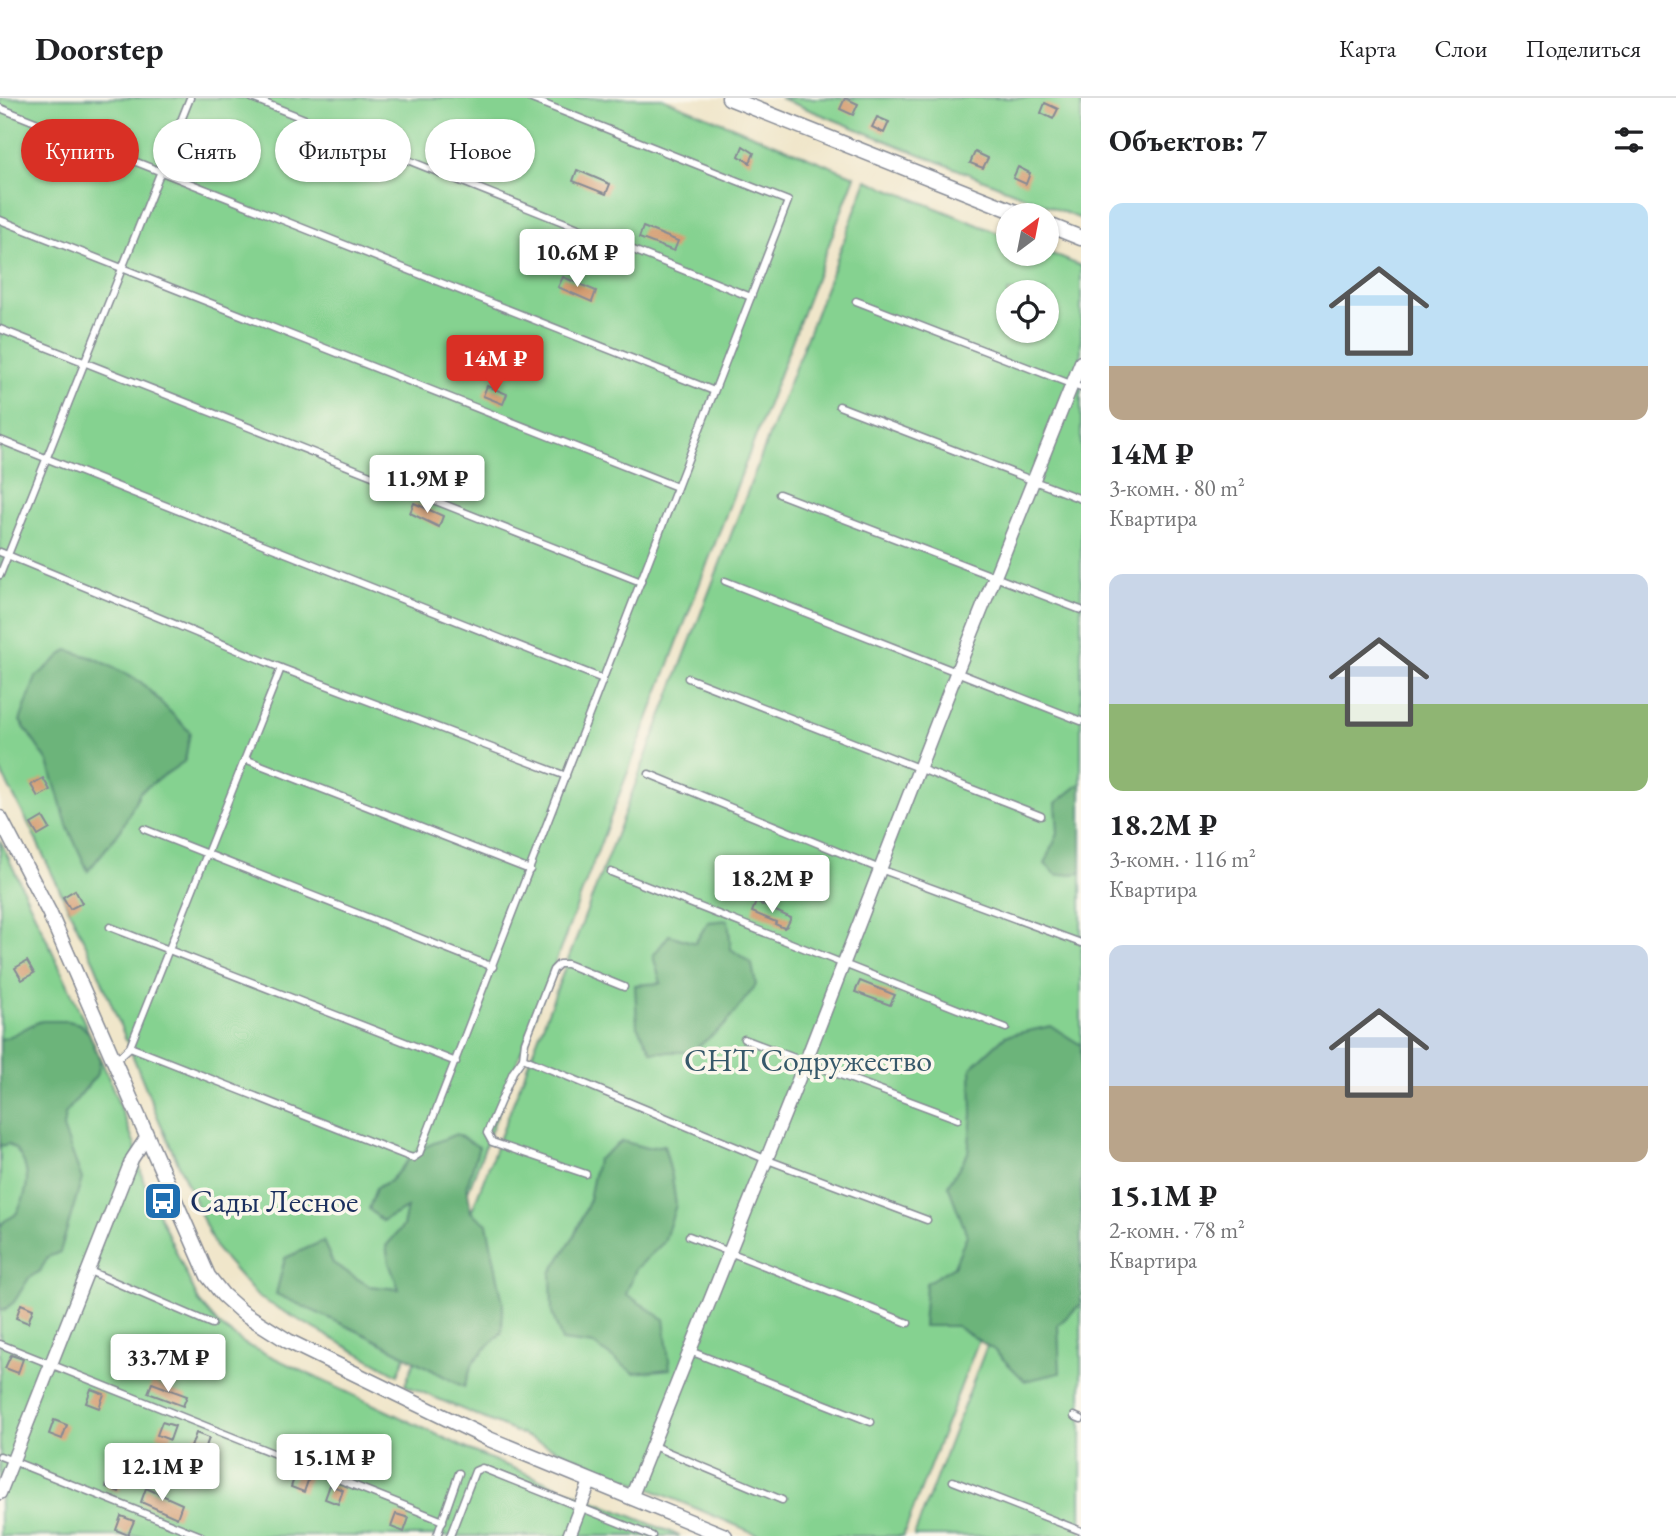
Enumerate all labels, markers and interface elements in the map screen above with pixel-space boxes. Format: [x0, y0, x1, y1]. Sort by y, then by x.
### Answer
text: Doorstep [35, 27, 163, 70]
text: Карта [1339, 33, 1396, 64]
text: Слои [1434, 33, 1488, 64]
text: Поделиться [1526, 33, 1641, 64]
chip: Купить [21, 119, 139, 182]
chip: Снять [153, 119, 261, 182]
chip: Фильтры [275, 119, 411, 182]
chip: Новое [425, 119, 535, 182]
text: Объектов: 7 [1109, 121, 1267, 160]
icon: filters [1610, 121, 1648, 159]
north arrow [996, 203, 1059, 266]
map controls [996, 203, 1059, 343]
pin: 10.6M ₽ [512, 230, 642, 289]
text: 10.6M ₽ [536, 237, 618, 267]
icon: home [1316, 248, 1442, 374]
button: locate [996, 280, 1059, 343]
pin: 14M ₽ [446, 336, 544, 395]
text: 14M ₽ [462, 343, 528, 373]
text: 14M ₽ [1109, 434, 1194, 473]
pin: 11.9M ₽ [362, 456, 492, 515]
text: 11.9M ₽ [386, 463, 468, 493]
text: 3-комн. · 80 m² [1109, 473, 1245, 503]
text: Квартира [1109, 503, 1197, 533]
icon: home [1316, 619, 1442, 745]
text: 18.2M ₽ [1109, 805, 1217, 844]
text: 3-комн. · 116 m² [1109, 844, 1256, 874]
pin: 18.2M ₽ [707, 856, 837, 915]
text: 18.2M ₽ [731, 863, 813, 893]
text: Квартира [1109, 874, 1197, 904]
icon: home [1316, 990, 1442, 1116]
park label: СНТ Содружество [684, 1039, 932, 1081]
text: 15.1M ₽ [1109, 1176, 1217, 1215]
bus stop icon: Сады Лесное [142, 1180, 184, 1222]
place label: Сады Лесное [190, 1180, 358, 1222]
text: 2-комн. · 78 m² [1109, 1215, 1245, 1245]
text: Квартира [1109, 1245, 1197, 1275]
pin: 33.7M ₽ [103, 1334, 233, 1394]
text: 33.7M ₽ [127, 1342, 209, 1372]
pin: 15.1M ₽ [269, 1434, 399, 1494]
text: 15.1M ₽ [293, 1442, 375, 1472]
pin: 12.1M ₽ [97, 1444, 227, 1503]
text: 12.1M ₽ [121, 1451, 203, 1481]

